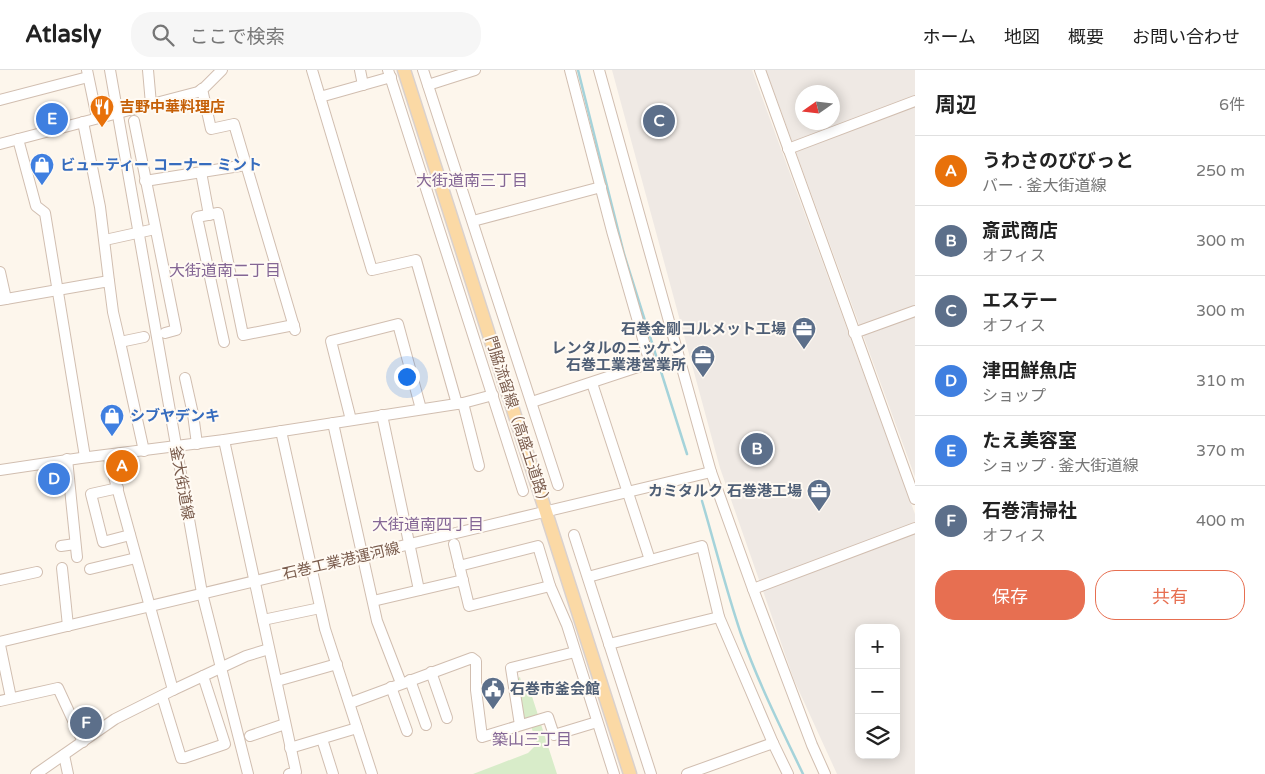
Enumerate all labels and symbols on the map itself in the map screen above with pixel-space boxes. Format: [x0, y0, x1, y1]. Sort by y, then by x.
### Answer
north arrow [795, 85, 840, 130]
restaurant icon: 吉野中華料理店 [89, 94, 115, 128]
place label: 吉野中華料理店 [120, 98, 225, 116]
pin: E [36, 100, 68, 138]
pin: C [643, 102, 675, 140]
shop icon: ビューティー コーナー ミント [29, 152, 55, 186]
place label: ビューティー コーナー ミント [60, 156, 262, 174]
district label: 大街道南三丁目 [416, 171, 528, 191]
district label: 大街道南二丁目 [169, 261, 281, 281]
office icon: 石巻金剛コルメット工場 [791, 316, 817, 350]
place label: 石巻金剛コルメット工場 [621, 320, 786, 338]
street label: 門脇流留線（高盛土道路） [482, 334, 554, 510]
place label: レンタルのニッケン 石巻工業港営業所 [551, 339, 686, 374]
office icon: レンタルのニッケン 石巻工業港営業所 [690, 344, 716, 378]
your location [394, 364, 420, 390]
shop icon: シブヤデンキ [99, 403, 125, 437]
place label: シブヤデンキ [130, 407, 220, 425]
pin: B [741, 430, 773, 468]
street label: 釜大街道線 [167, 444, 197, 522]
pin: A [106, 447, 138, 485]
pin: D [38, 460, 70, 498]
office icon: カミタルク 石巻港工場 [806, 478, 832, 512]
place label: カミタルク 石巻港工場 [648, 482, 802, 500]
district label: 大街道南四丁目 [372, 515, 484, 535]
street label: 石巻工業港運河線 [281, 539, 401, 583]
public building icon: 石巻市釜会館 [480, 676, 506, 710]
place label: 石巻市釜会館 [510, 680, 600, 698]
pin: F [70, 704, 102, 742]
district label: 築山三丁目 [492, 730, 572, 750]

